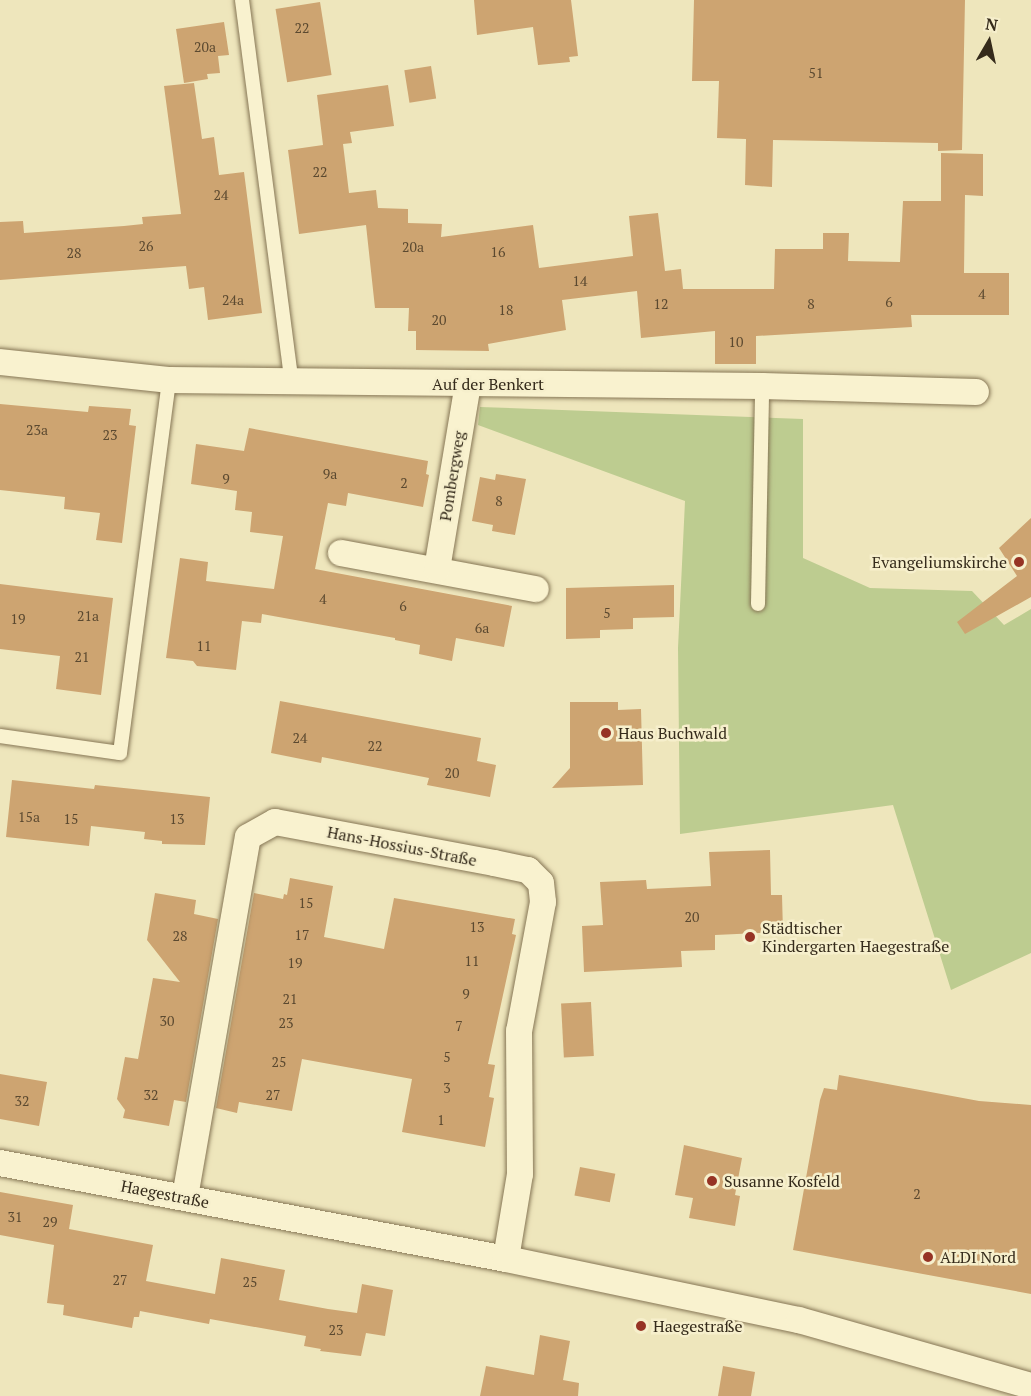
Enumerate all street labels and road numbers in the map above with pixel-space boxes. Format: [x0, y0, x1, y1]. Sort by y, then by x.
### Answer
street label: Auf der Benkert [432, 374, 544, 394]
street label: Pombergweg [435, 430, 469, 522]
street label: Hans-Hossius-Straße [326, 822, 478, 870]
street label: Haegestraße [119, 1176, 211, 1212]

